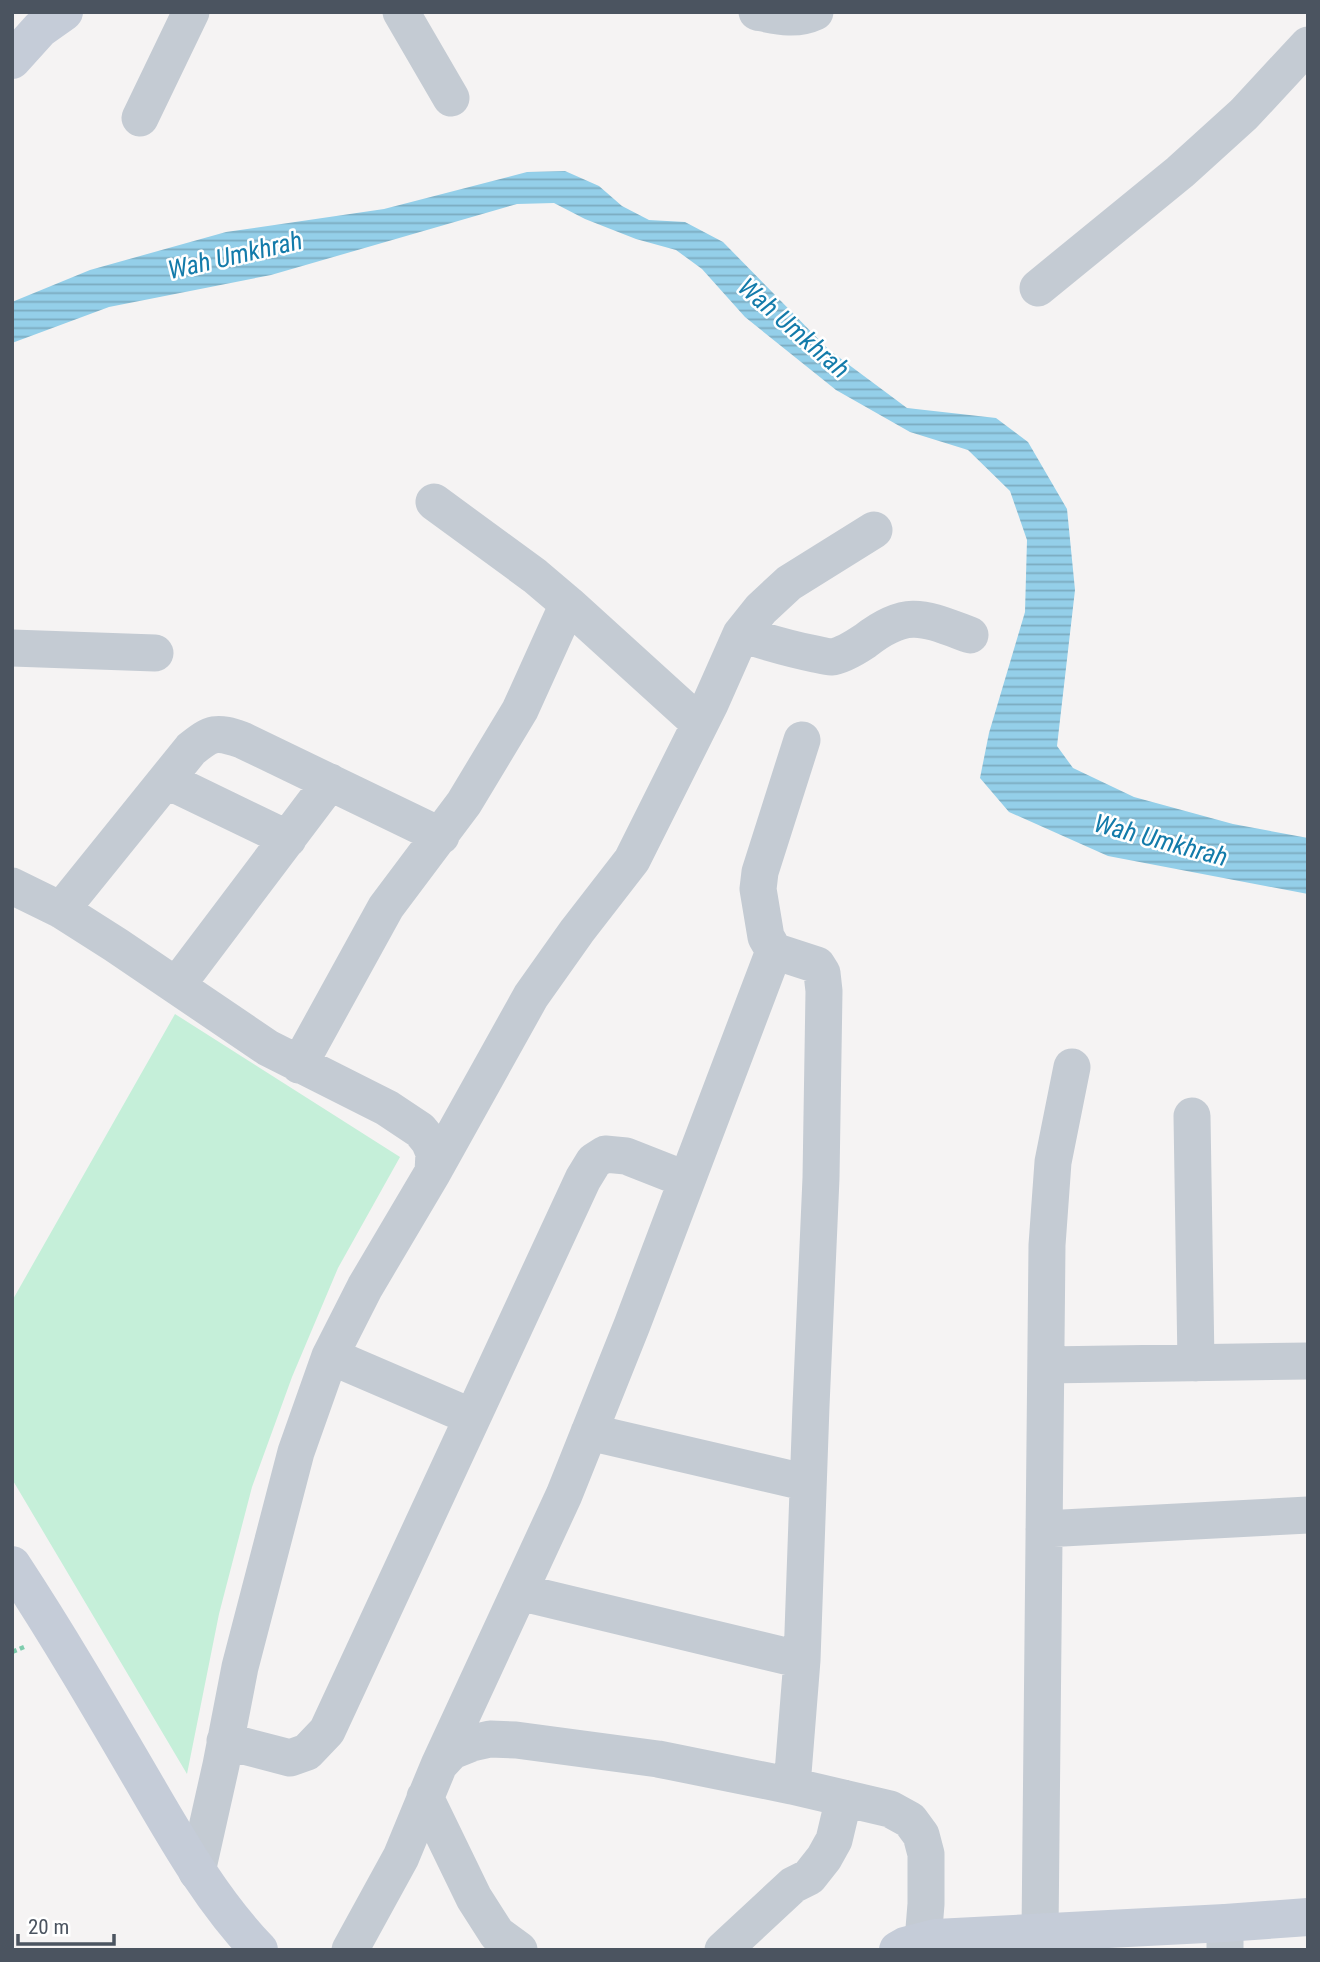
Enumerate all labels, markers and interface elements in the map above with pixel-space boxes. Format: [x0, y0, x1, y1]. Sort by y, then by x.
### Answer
water label: Wah Umkhrah [165, 225, 305, 285]
water label: Wah Umkhrah [732, 272, 856, 384]
water label: Wah Umkhrah [1091, 808, 1231, 872]
scale bar [18, 1902, 114, 1946]
text: 20 m [28, 1915, 69, 1939]

